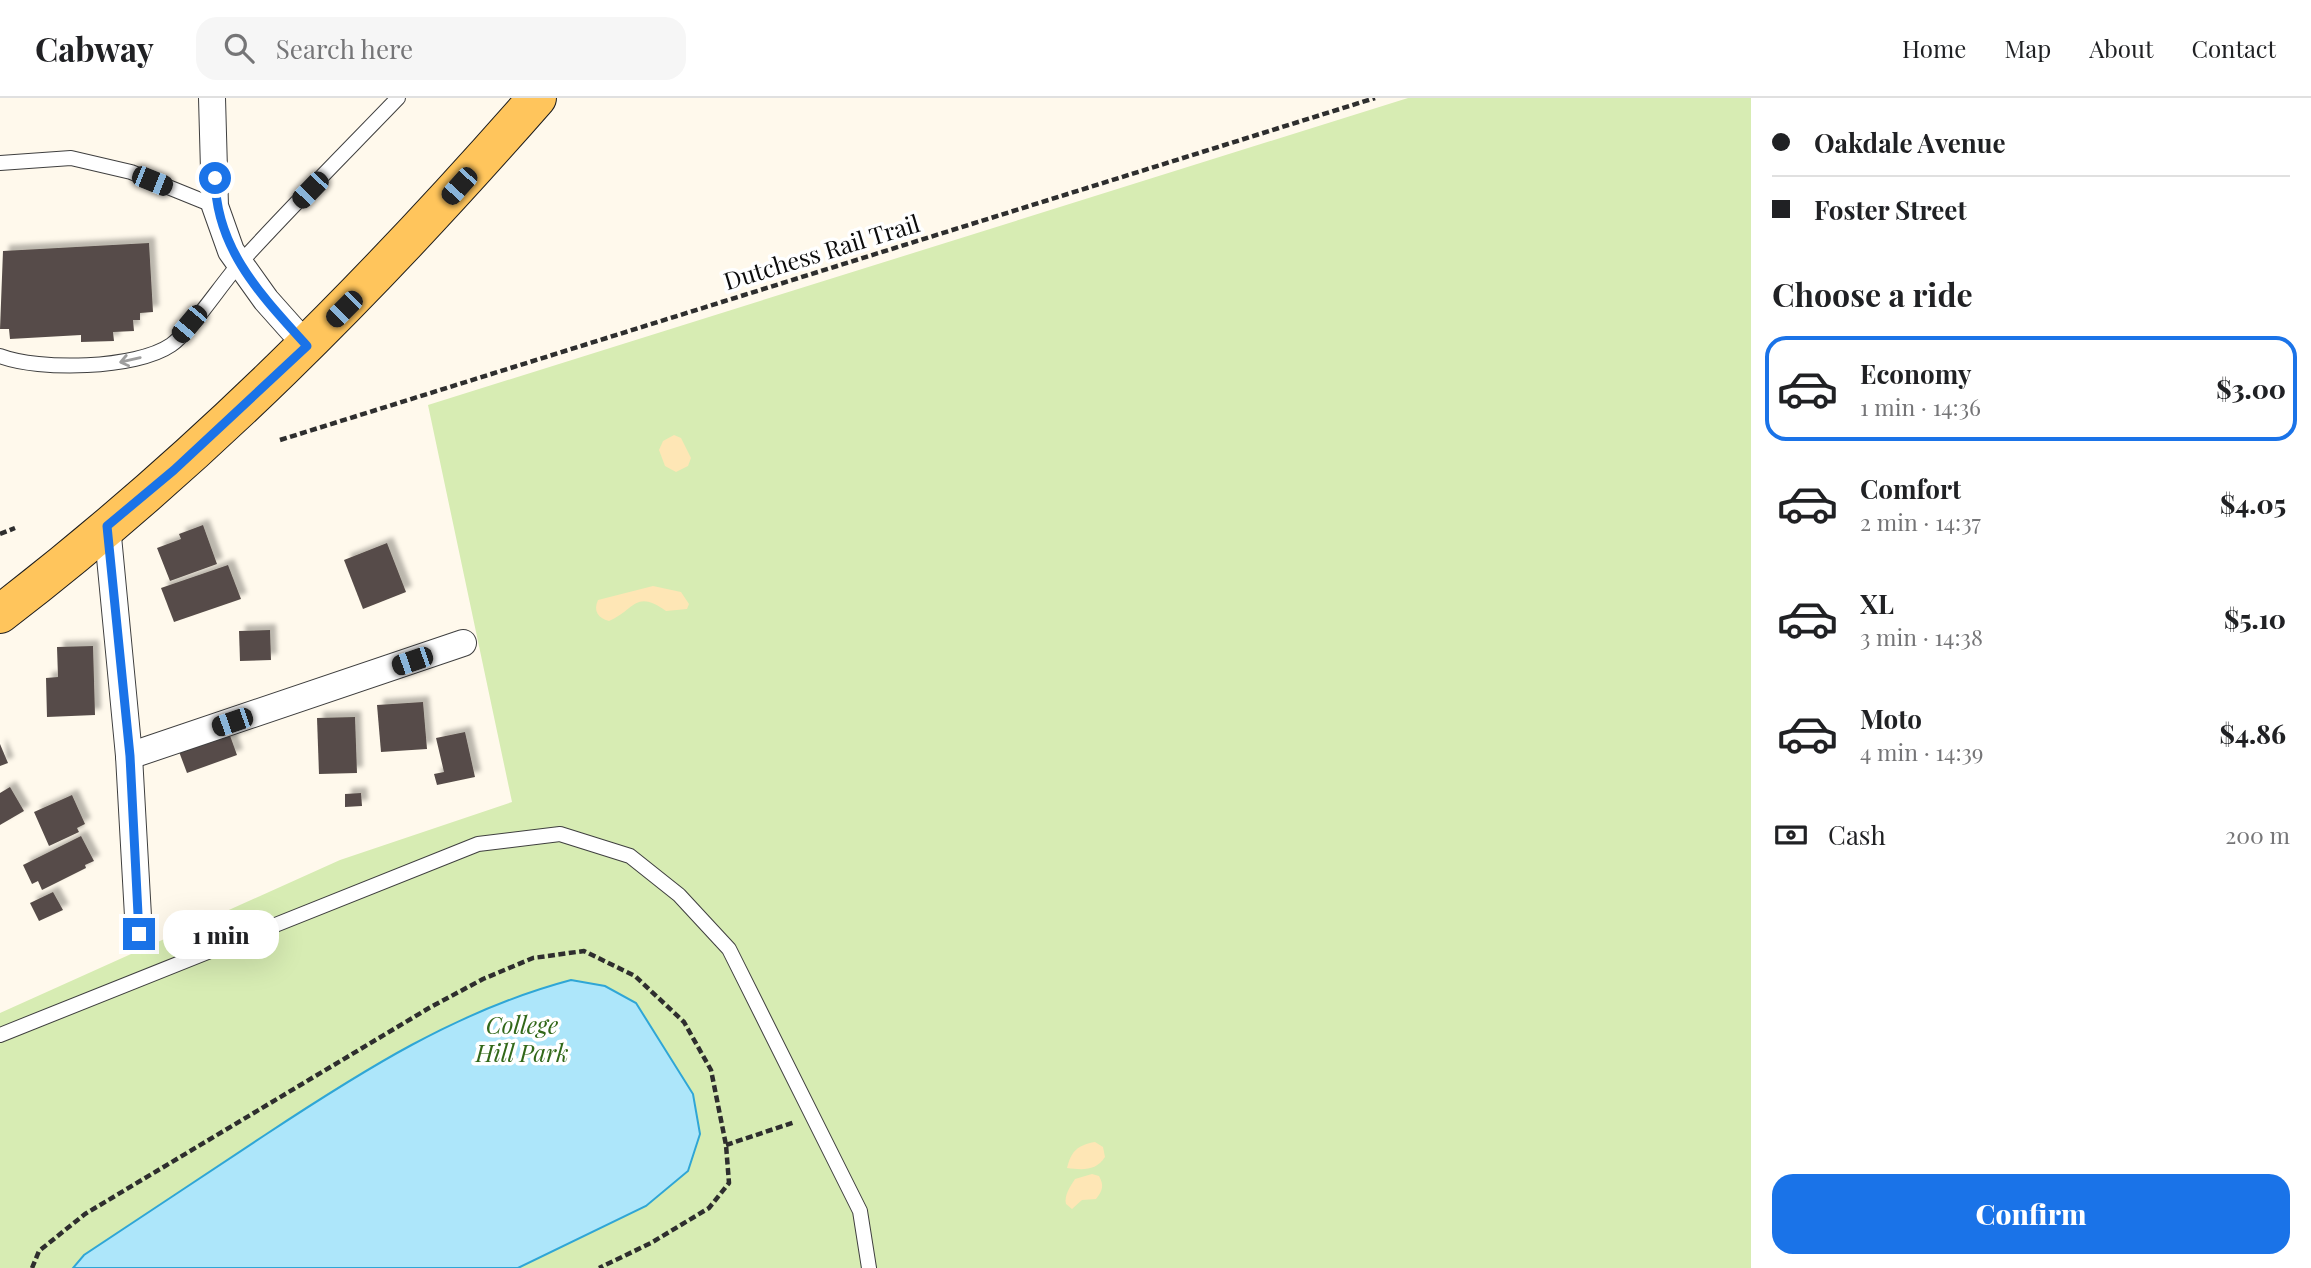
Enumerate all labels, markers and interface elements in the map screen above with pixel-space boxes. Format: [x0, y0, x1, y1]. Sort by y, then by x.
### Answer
search box [196, 17, 686, 80]
text: Cabway [35, 26, 154, 70]
icon: search [220, 29, 258, 67]
text: Search here [276, 31, 413, 66]
text: Home [1902, 32, 1966, 64]
text: Map [2004, 32, 2051, 64]
text: About [2089, 32, 2153, 64]
text: Contact [2191, 32, 2276, 64]
text: Oakdale Avenue [1814, 125, 2006, 160]
route start [199, 162, 231, 194]
car [129, 163, 176, 199]
car [438, 163, 481, 209]
car [288, 168, 333, 212]
text: Foster Street [1814, 192, 1967, 227]
street label: Dutchess Rail Trail [719, 206, 923, 296]
text: Choose a ride [1772, 272, 1973, 315]
car [322, 287, 367, 331]
car [168, 301, 211, 347]
one-way arrow [119, 354, 141, 367]
text: Economy [1860, 356, 1971, 391]
icon: car [1776, 357, 1839, 420]
text: $3.00 [2216, 371, 2286, 406]
text: 1 min · 14:36 [1860, 391, 1981, 422]
text: Comfort [1860, 471, 1961, 506]
icon: car [1776, 472, 1839, 535]
text: $4.05 [2220, 486, 2286, 521]
text: 2 min · 14:37 [1860, 506, 1981, 537]
text: XL [1860, 586, 1894, 621]
icon: car [1776, 587, 1839, 650]
text: $5.10 [2224, 601, 2286, 636]
text: 3 min · 14:38 [1860, 621, 1983, 652]
car [389, 644, 436, 678]
text: Moto [1860, 701, 1922, 736]
icon: car [1776, 702, 1839, 765]
car [209, 705, 256, 739]
text: $4.86 [2220, 716, 2286, 751]
text: 4 min · 14:39 [1860, 736, 1984, 767]
icon: cash [1772, 816, 1810, 854]
text: Cash [1828, 817, 1886, 852]
text: 200 m [2225, 819, 2290, 850]
callout: 1 min [164, 910, 279, 958]
route end [123, 918, 155, 950]
text: 1 min [193, 919, 249, 950]
park label: College Hill Park [474, 1008, 569, 1068]
button: Confirm [1772, 1174, 2290, 1254]

